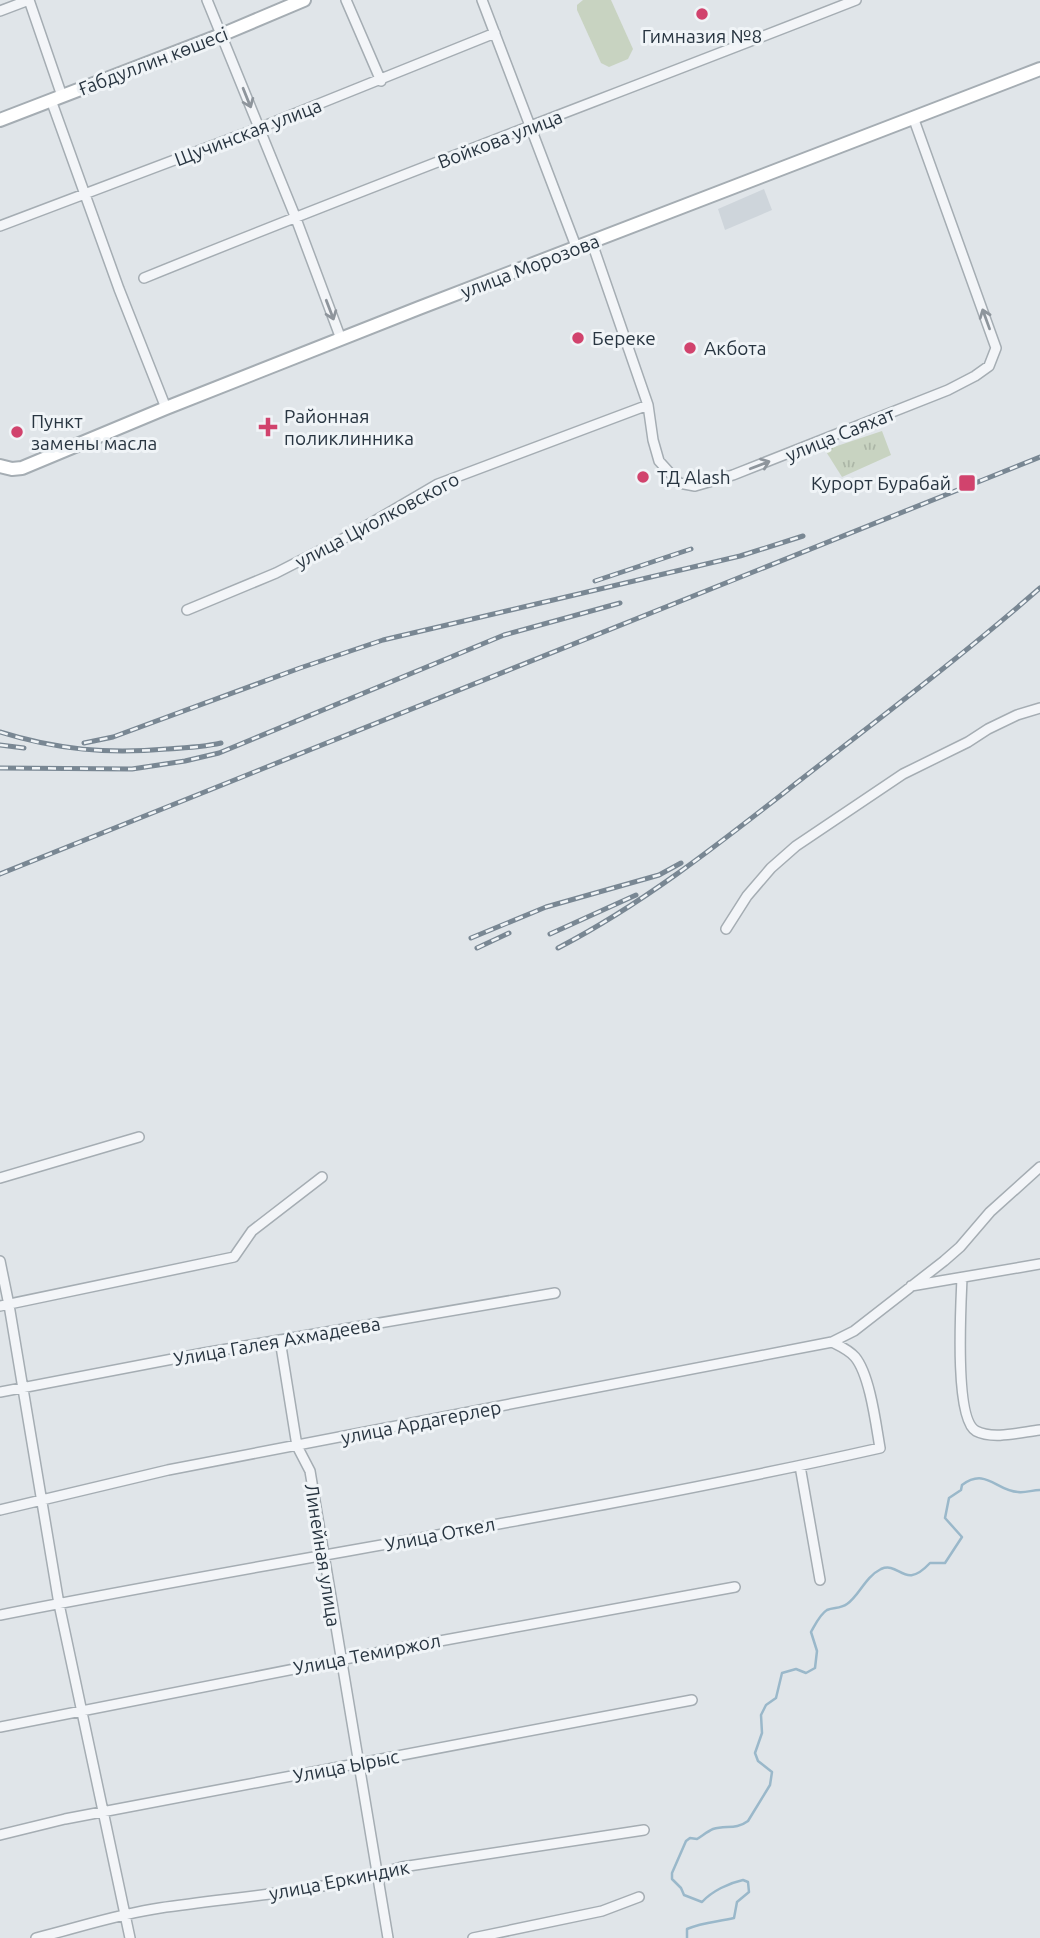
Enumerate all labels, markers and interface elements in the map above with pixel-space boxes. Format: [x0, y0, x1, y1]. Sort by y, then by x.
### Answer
marker: Гимназия №8 [694, 6, 710, 22]
street label: Ғабдуллин көшесі [75, 22, 231, 100]
place label: Гимназия №8 [642, 25, 762, 47]
one-way arrow [241, 87, 254, 108]
street label: Щучинская улица [171, 94, 325, 170]
street label: Войкова улица [435, 105, 565, 173]
street label: улица Морозова [458, 229, 602, 303]
one-way arrow [324, 298, 337, 320]
one-way arrow [978, 308, 991, 330]
place label: Береке [592, 327, 656, 349]
marker: Береке [570, 330, 586, 346]
place label: Акбота [704, 337, 767, 359]
marker: Акбота [682, 340, 698, 356]
street label: улица Саяхат [782, 402, 898, 466]
place label: Районная поликлинника [284, 405, 414, 449]
place label: Пункт замены масла [31, 410, 157, 454]
marker: Районная поликлинника [258, 417, 278, 437]
marker: Пункт замены масла [9, 424, 25, 440]
one-way arrow [749, 457, 771, 470]
place label: ТД Alash [657, 466, 731, 488]
street label: улица Циолковского [291, 467, 463, 573]
marker: ТД Alash [635, 469, 651, 485]
place label: Курорт Бурабай [811, 472, 951, 494]
marker: Курорт Бурабай [957, 473, 977, 493]
street label: Улица Галея Ахмадеева [172, 1312, 382, 1370]
street label: улица Ардагерлер [339, 1396, 503, 1448]
street label: Линейная улица [301, 1482, 345, 1628]
street label: Улица Откел [383, 1513, 497, 1555]
street label: Улица Темиржол [292, 1629, 442, 1679]
street label: Улица Ырыс [291, 1745, 401, 1787]
street label: улица Еркиндик [267, 1856, 411, 1904]

